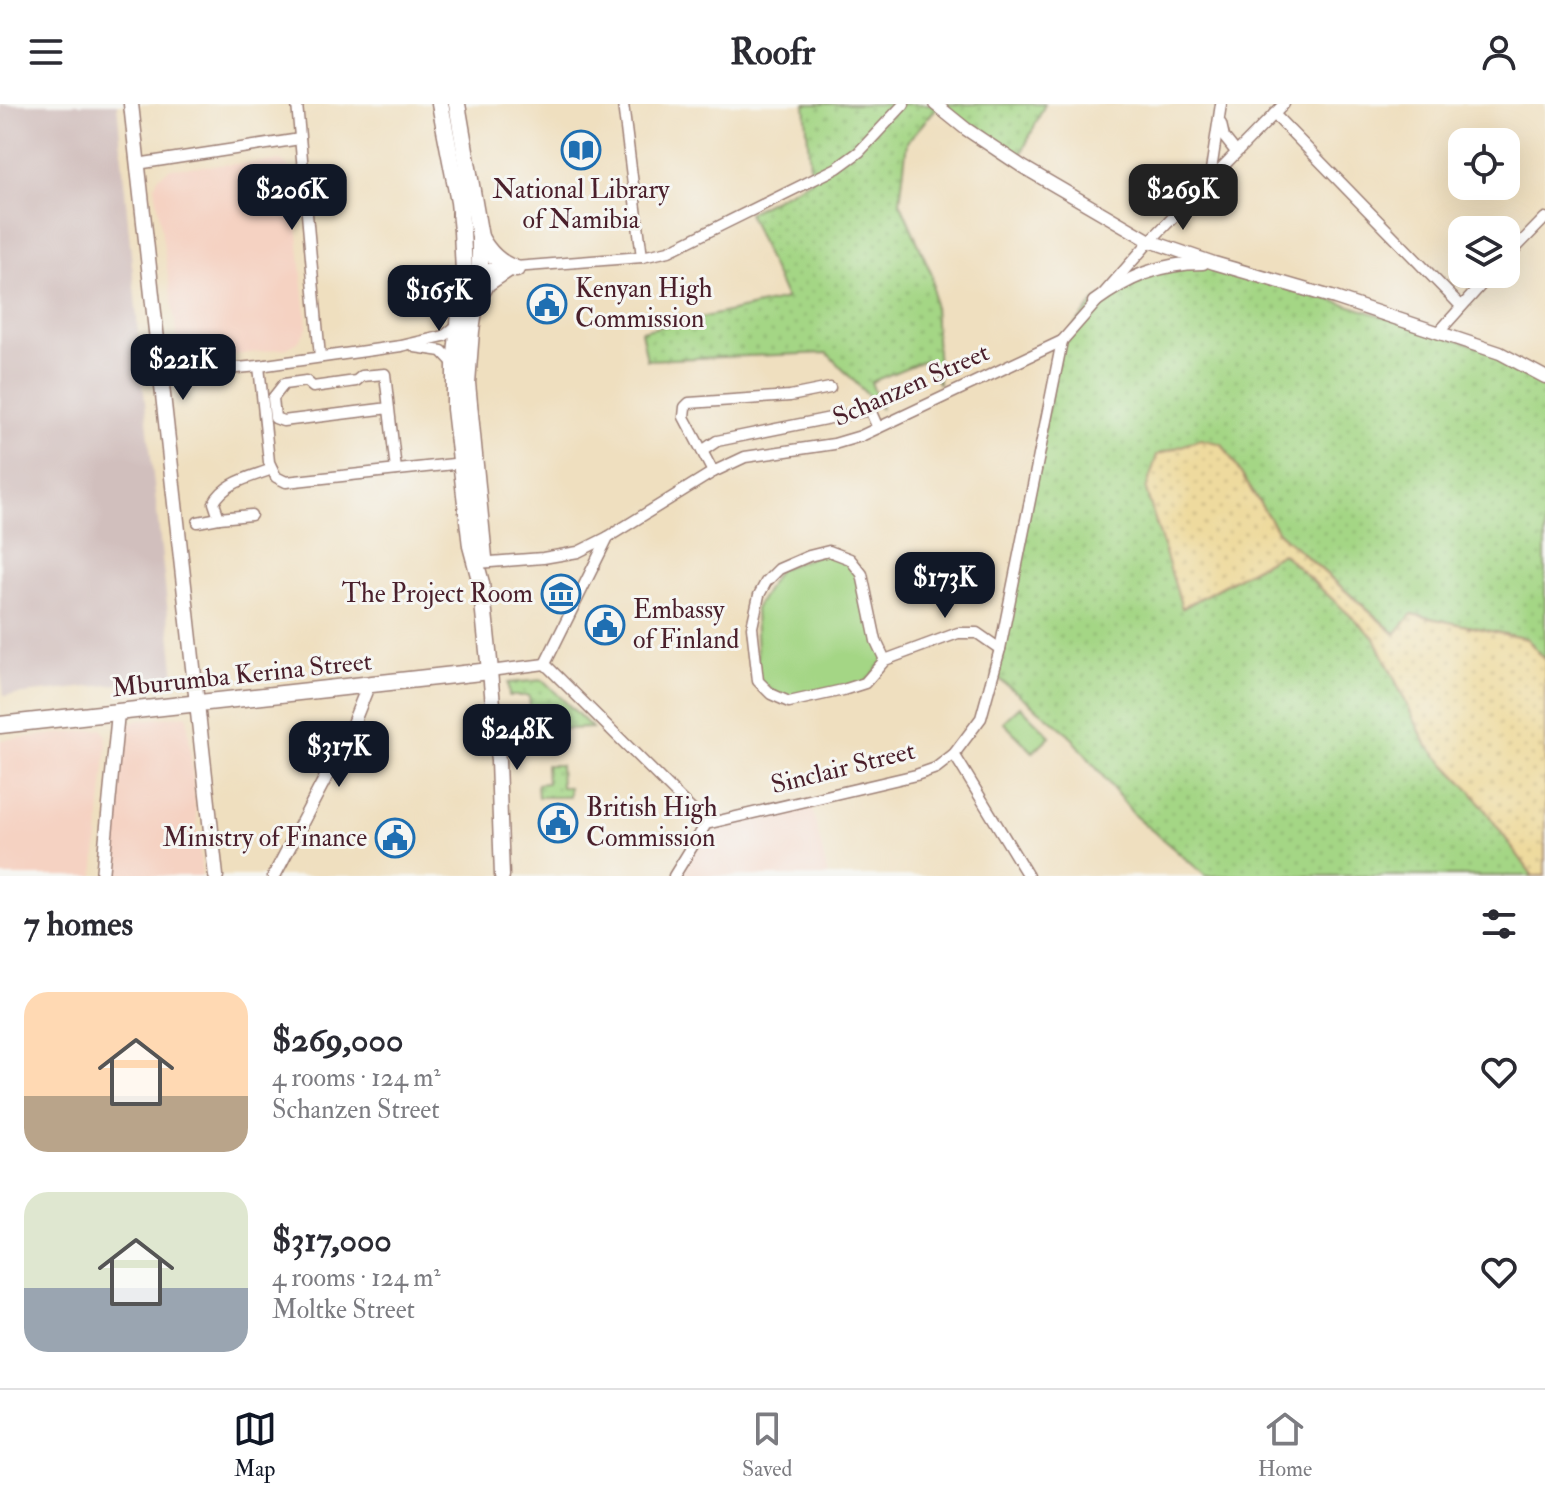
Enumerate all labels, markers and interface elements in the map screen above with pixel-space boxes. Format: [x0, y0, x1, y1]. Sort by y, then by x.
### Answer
icon: menu [24, 30, 68, 74]
text: Roofr [730, 30, 815, 75]
icon: person [1477, 30, 1521, 74]
map controls [1448, 128, 1520, 288]
button: locate [1448, 128, 1520, 200]
library icon: National Library of Namibia [560, 129, 602, 171]
pin: $206K [236, 164, 348, 232]
pin: $269K [1127, 164, 1239, 232]
text: $206K [256, 174, 328, 206]
place label: National Library of Namibia [492, 174, 670, 236]
text: $269K [1147, 174, 1219, 206]
button: layers [1448, 216, 1520, 288]
pin: $165K [383, 265, 495, 333]
place label: Kenyan High Commission [575, 273, 713, 335]
text: $165K [406, 275, 472, 307]
public building icon: Kenyan High Commission [526, 283, 568, 325]
pin: $221K [127, 334, 239, 402]
street label: Schanzen Street [828, 336, 994, 434]
text: $221K [149, 344, 217, 376]
pin: $173K [889, 552, 1001, 620]
text: $173K [913, 562, 977, 594]
museum icon: The Project Room [540, 573, 582, 615]
place label: The Project Room [342, 578, 533, 610]
place label: Embassy of Finland [633, 594, 740, 656]
public building icon: Embassy of Finland [584, 604, 626, 646]
street label: Mburumba Kerina Street [111, 645, 373, 705]
pin: $248K [461, 704, 573, 772]
text: $248K [481, 714, 553, 746]
pin: $317K [283, 721, 395, 789]
text: $317K [307, 731, 371, 763]
street label: Sinclair Street [768, 735, 918, 801]
place label: British High Commission [586, 792, 718, 854]
public building icon: British High Commission [537, 802, 579, 844]
public building icon: Ministry of Finance [374, 817, 416, 859]
place label: Ministry of Finance [162, 822, 367, 854]
icon: filters [1477, 902, 1521, 946]
text: 7 homes [24, 903, 133, 946]
text: $269,000 [272, 1019, 403, 1062]
icon: home [88, 1024, 184, 1120]
icon: heart [1477, 1050, 1521, 1094]
text: 4 rooms · 124 m² [272, 1062, 441, 1094]
text: Schanzen Street [272, 1094, 440, 1126]
text: $317,000 [272, 1219, 392, 1262]
icon: home [88, 1224, 184, 1320]
icon: heart [1477, 1250, 1521, 1294]
text: 4 rooms · 124 m² [272, 1262, 441, 1294]
text: Moltke Street [272, 1294, 415, 1326]
tab: Map [233, 1407, 277, 1483]
tab: Saved [742, 1407, 792, 1483]
tab: Home [1258, 1407, 1312, 1483]

